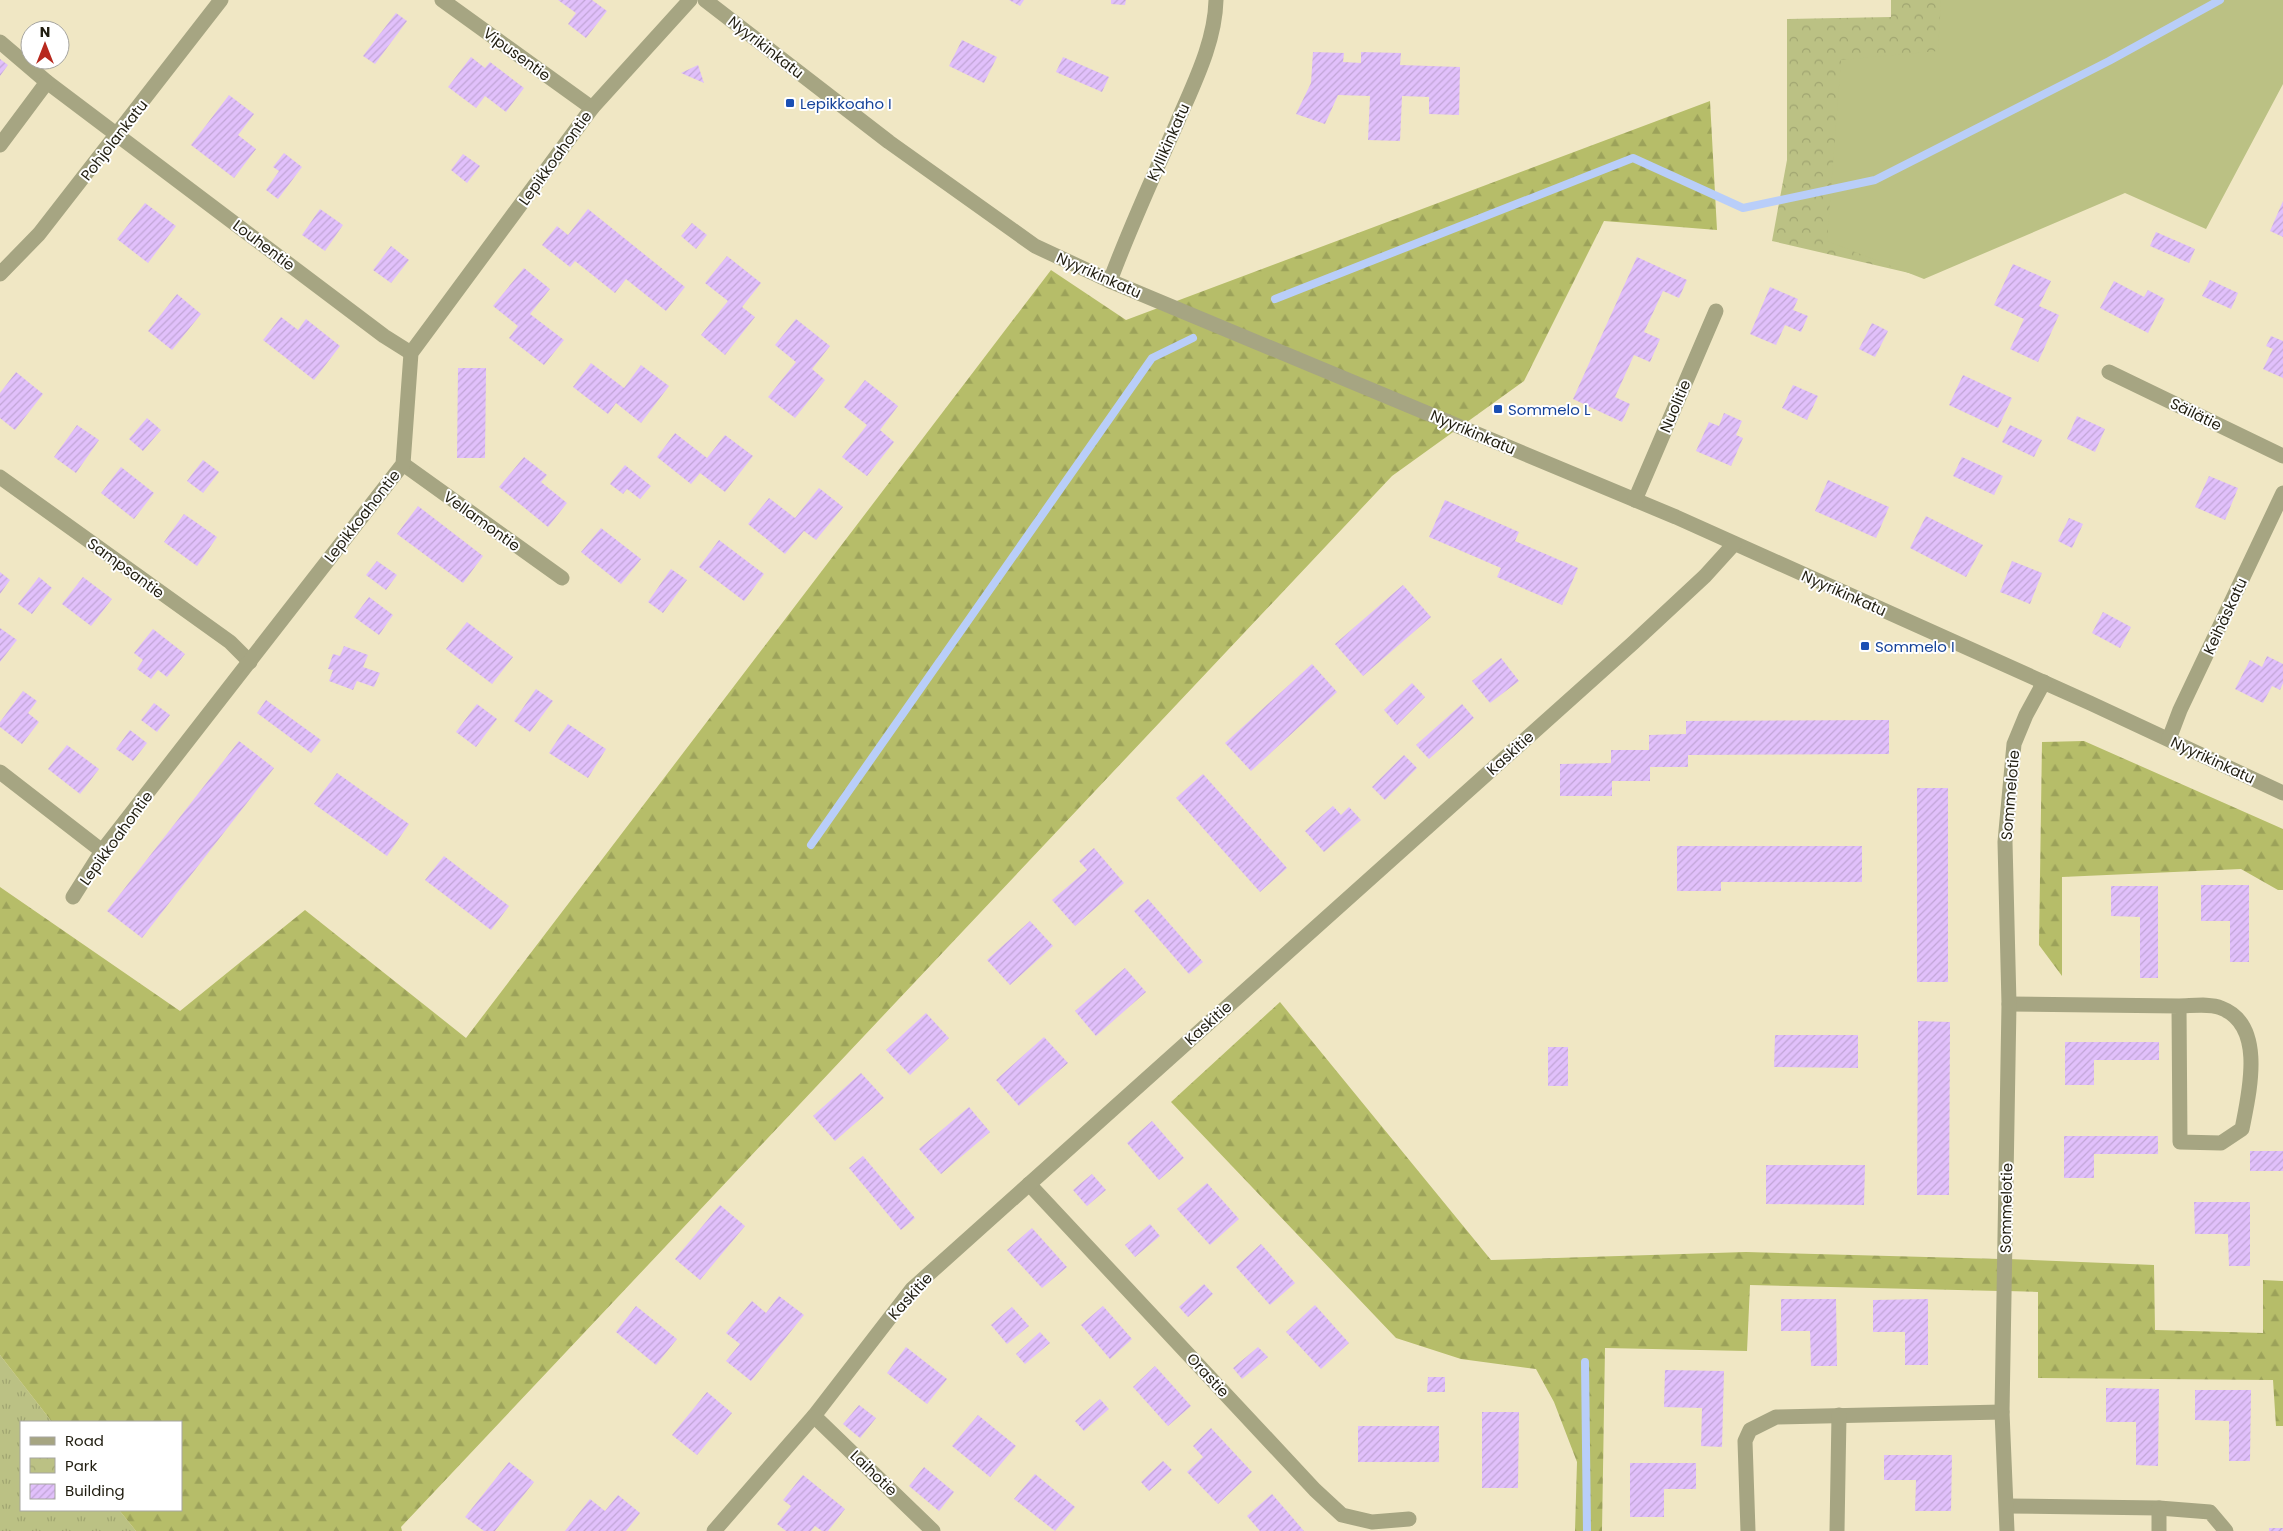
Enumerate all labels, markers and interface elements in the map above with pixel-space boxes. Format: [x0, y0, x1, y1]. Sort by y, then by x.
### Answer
street label: Nyyrikinkatu [724, 11, 808, 83]
north arrow [20, 20, 70, 70]
text: N [40, 22, 50, 42]
street label: Vipusentie [479, 22, 555, 86]
place label: Lepikkoaho I [800, 93, 892, 114]
street label: Pohjolankatu [76, 95, 152, 185]
marker: Lepikkoaho I [784, 97, 796, 109]
street label: Kyllikinkatu [1142, 100, 1194, 184]
street label: Lepikkoahontie [514, 106, 596, 210]
street label: Louhentie [229, 215, 299, 275]
street label: Nyyrikinkatu [1053, 247, 1145, 303]
street label: Nuolitie [1654, 376, 1696, 436]
street label: Säilätie [2167, 393, 2225, 435]
place label: Sommelo L [1508, 399, 1591, 420]
marker: Sommelo L [1492, 403, 1504, 415]
street label: Nyyrikinkatu [1427, 405, 1519, 459]
street label: Lepikkoahontie [319, 465, 405, 567]
street label: Vellamontie [439, 486, 525, 556]
street label: Sampsantie [83, 533, 169, 603]
street label: Nyyrikinkatu [1798, 565, 1890, 621]
street label: Keihäskatu [2198, 574, 2252, 658]
place label: Sommelo I [1875, 636, 1955, 657]
marker: Sommelo I [1859, 640, 1871, 652]
street label: Kaskitie [1482, 726, 1538, 780]
street label: Nyyrikinkatu [2167, 731, 2259, 789]
street label: Sommelotie [1996, 749, 2024, 841]
street label: Lepikkoahontie [75, 786, 157, 890]
street label: Kaskitie [1180, 996, 1236, 1050]
street label: Sommelotie [1995, 1163, 2017, 1253]
street label: Kaskitie [883, 1268, 937, 1324]
street label: Orastie [1182, 1348, 1234, 1402]
legend [20, 1421, 182, 1511]
text: Road [65, 1430, 104, 1451]
street label: Laihotie [846, 1445, 902, 1501]
text: Park [65, 1455, 97, 1476]
text: Building [65, 1480, 125, 1501]

